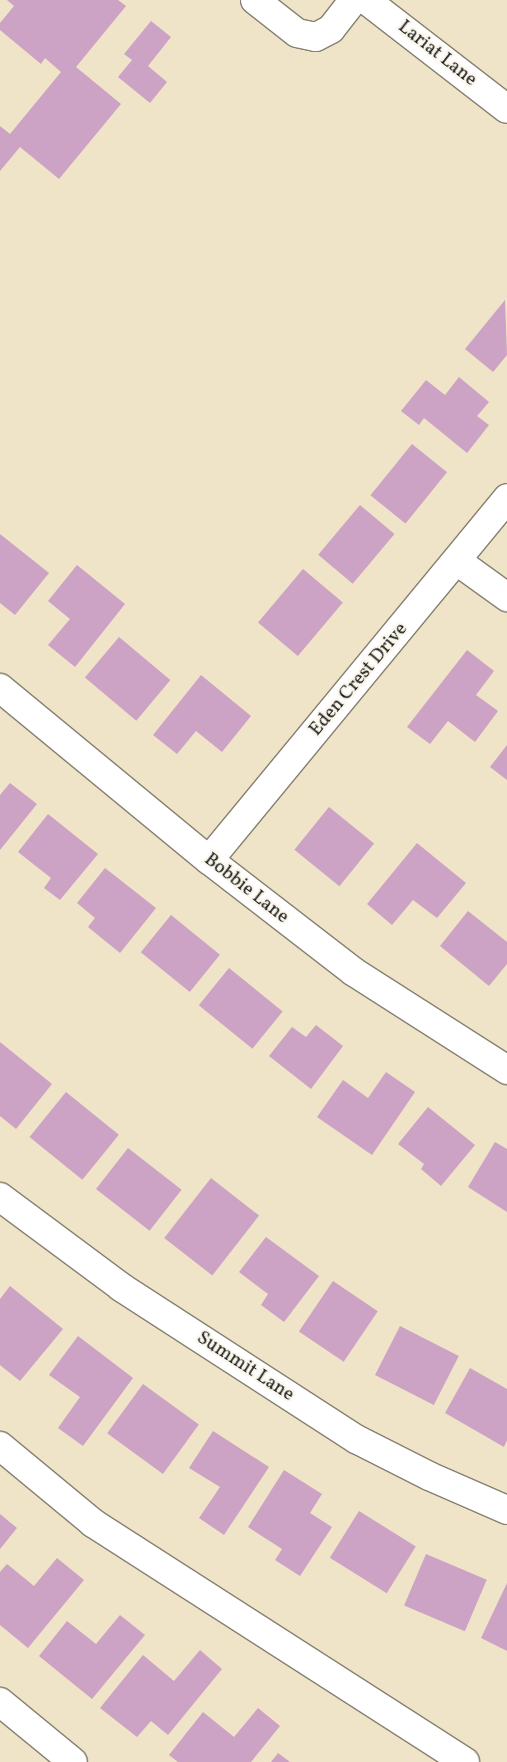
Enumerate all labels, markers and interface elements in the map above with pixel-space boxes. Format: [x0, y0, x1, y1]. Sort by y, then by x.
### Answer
street label: Lariat Lane [393, 16, 481, 92]
street label: Eden Crest Drive [305, 619, 413, 741]
street label: Bobbie Lane [199, 849, 293, 929]
street label: Summit Lane [192, 1327, 298, 1407]

